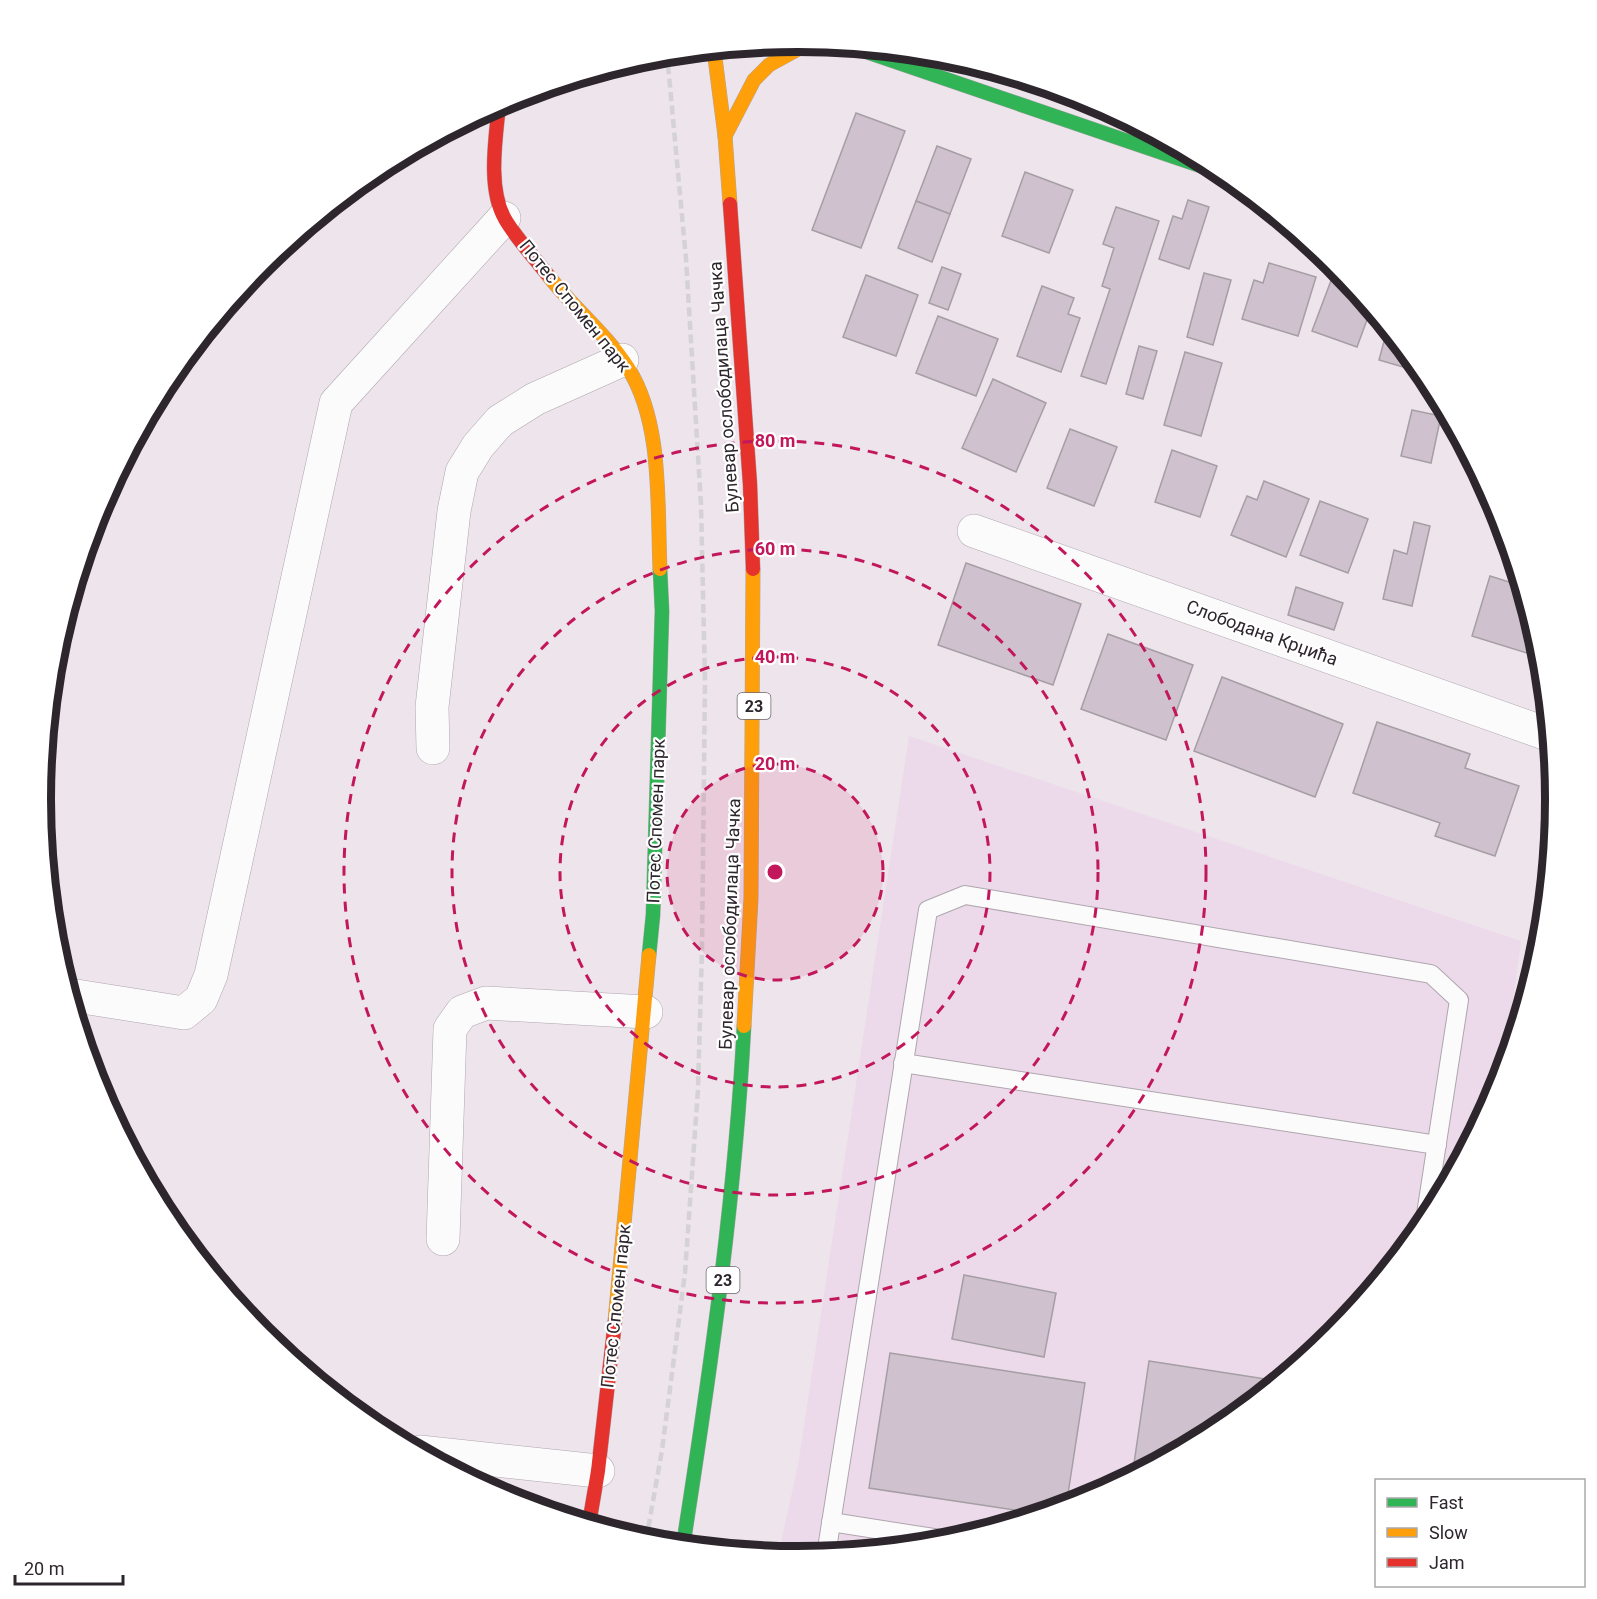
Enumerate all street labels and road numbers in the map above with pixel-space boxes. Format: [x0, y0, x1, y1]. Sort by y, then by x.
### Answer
street label: Потес Спомен парк [515, 235, 635, 376]
street label: Булевар ослободилаца Чачка [704, 261, 743, 513]
street label: Слободана Крџића [1184, 595, 1341, 670]
road number: 23 [738, 693, 771, 719]
street label: Потес Спомен парк [642, 738, 669, 904]
street label: Булевар ослободилаца Чачка [715, 798, 744, 1050]
street label: Потес Спомен парк [596, 1223, 635, 1389]
road number: 23 [706, 1267, 740, 1293]

